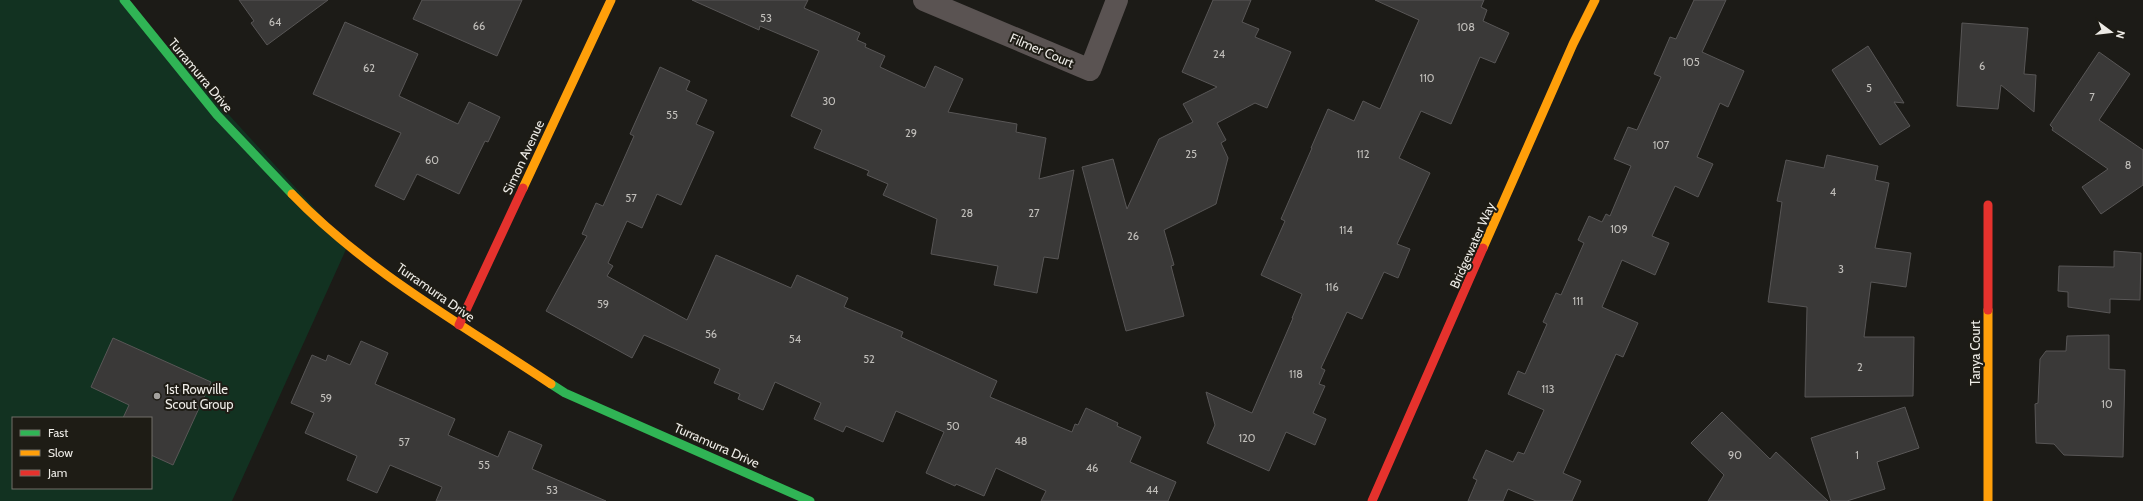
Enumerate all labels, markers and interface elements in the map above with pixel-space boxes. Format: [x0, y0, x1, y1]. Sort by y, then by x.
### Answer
house number: 53 [760, 11, 772, 25]
north arrow [2091, 12, 2131, 52]
house number: 64 [269, 15, 282, 29]
house number: 66 [473, 19, 485, 33]
house number: 108 [1457, 20, 1475, 34]
street label: Filmer Court [1008, 29, 1077, 71]
text: N [2113, 29, 2128, 40]
street label: Turramurra Drive [165, 35, 237, 116]
house number: 24 [1213, 47, 1226, 61]
house number: 105 [1682, 55, 1700, 69]
house number: 6 [1979, 59, 1985, 73]
house number: 62 [363, 61, 375, 75]
house number: 110 [1420, 71, 1435, 85]
house number: 5 [1866, 81, 1872, 95]
house number: 7 [2089, 90, 2095, 104]
house number: 30 [822, 94, 836, 108]
house number: 55 [666, 108, 678, 122]
street label: Simon Avenue [499, 117, 547, 197]
house number: 29 [905, 126, 917, 140]
house number: 107 [1653, 138, 1670, 152]
house number: 25 [1185, 147, 1197, 161]
house number: 112 [1357, 147, 1370, 161]
house number: 60 [425, 153, 439, 167]
house number: 8 [2125, 158, 2131, 172]
house number: 4 [1830, 185, 1837, 199]
house number: 57 [625, 191, 637, 205]
street label: Bridgewater Way [1446, 199, 1498, 291]
house number: 28 [961, 206, 973, 220]
house number: 27 [1028, 206, 1040, 220]
house number: 109 [1610, 222, 1628, 236]
house number: 114 [1339, 223, 1353, 237]
house number: 26 [1127, 229, 1139, 243]
street label: Turramurra Drive [394, 259, 478, 325]
house number: 3 [1838, 262, 1844, 276]
house number: 116 [1325, 280, 1339, 294]
house number: 111 [1573, 294, 1583, 308]
house number: 59 [597, 297, 609, 311]
street label: Tanya Court [1967, 320, 1983, 386]
house number: 56 [705, 327, 717, 341]
house number: 54 [789, 332, 802, 346]
house number: 52 [863, 352, 875, 366]
house number: 2 [1857, 360, 1863, 374]
house number: 118 [1289, 367, 1303, 381]
place label: 1st Rowville Scout Group [165, 381, 233, 412]
house number: 113 [1541, 382, 1555, 396]
marker: 1st Rowville Scout Group [152, 391, 162, 401]
house number: 59 [320, 391, 332, 405]
house number: 10 [2101, 397, 2113, 411]
legend [12, 417, 152, 489]
street label: Turramurra Drive [672, 419, 762, 471]
house number: 50 [946, 419, 960, 433]
text: Fast [48, 425, 68, 440]
house number: 120 [1238, 431, 1256, 445]
house number: 48 [1014, 434, 1028, 448]
house number: 57 [398, 435, 410, 449]
text: Slow [48, 445, 73, 460]
house number: 90 [1728, 448, 1742, 462]
house number: 1 [1855, 448, 1859, 462]
house number: 55 [478, 458, 490, 472]
house number: 46 [1086, 461, 1098, 475]
text: Jam [47, 465, 67, 480]
house number: 53 [546, 483, 558, 497]
house number: 44 [1146, 483, 1159, 497]

